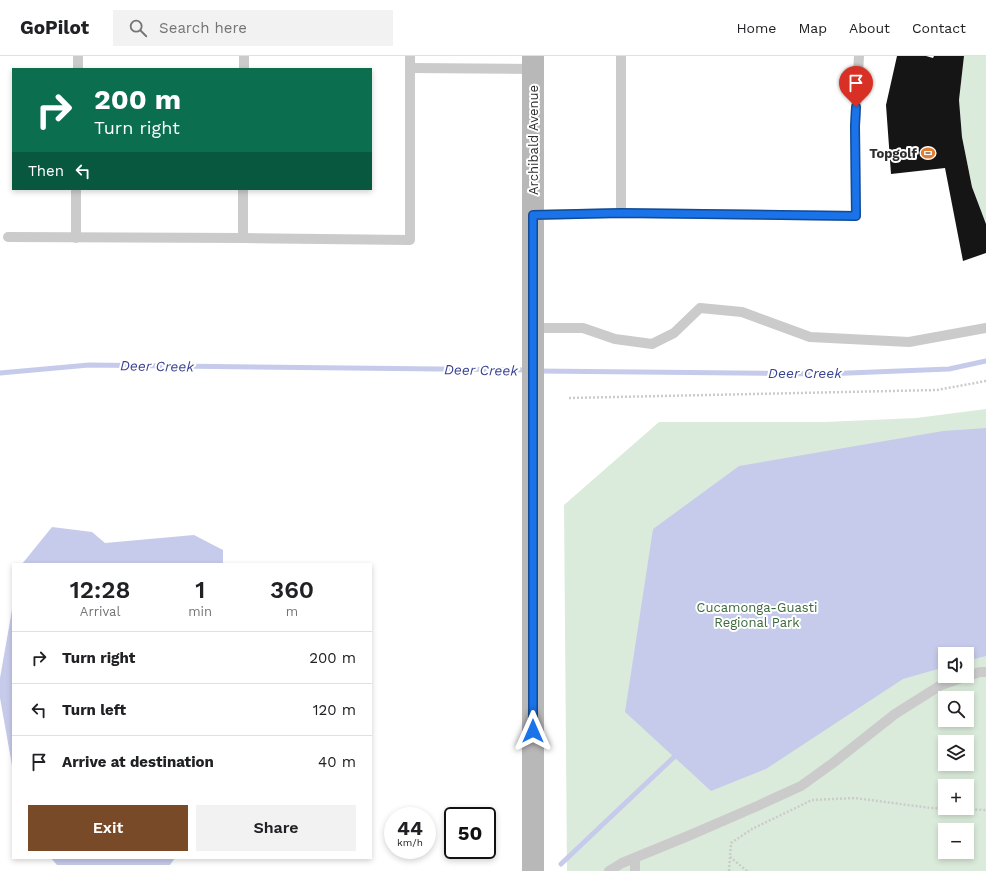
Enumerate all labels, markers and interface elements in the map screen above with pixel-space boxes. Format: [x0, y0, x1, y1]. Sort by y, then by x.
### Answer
search box [113, 10, 393, 46]
text: GoPilot [20, 16, 89, 39]
icon: search [127, 17, 149, 39]
text: Search here [159, 19, 247, 37]
text: Home [736, 20, 776, 36]
text: Map [798, 20, 827, 36]
text: About [849, 20, 890, 36]
text: Contact [912, 20, 966, 36]
pin [839, 66, 873, 107]
icon: arrive [845, 72, 867, 94]
text: 200 m [94, 83, 181, 116]
icon: right [28, 84, 80, 136]
street label: Archibald Avenue [526, 85, 541, 195]
text: Turn right [94, 117, 180, 138]
sports icon: Topgolf [920, 145, 936, 161]
place label: Topgolf [869, 146, 918, 161]
icon: left [72, 160, 94, 182]
text: Then [28, 162, 64, 180]
water label: Deer Creek [120, 357, 194, 375]
water label: Deer Creek [444, 361, 518, 379]
water label: Deer Creek [768, 365, 842, 381]
text: 12:28 [70, 576, 130, 604]
text: 1 [195, 576, 205, 604]
text: 360 [270, 576, 314, 604]
park label: Cucamonga-Guasti Regional Park [696, 600, 818, 630]
text: Arrival [80, 604, 120, 619]
text: min [188, 604, 212, 619]
text: m [286, 604, 298, 619]
icon: right [28, 647, 50, 669]
map controls [938, 647, 974, 859]
button: sound [938, 647, 974, 683]
text: Turn right [62, 649, 135, 667]
text: 200 m [309, 649, 356, 667]
button: search [938, 691, 974, 727]
icon: left [28, 699, 50, 721]
text: Turn left [62, 701, 126, 719]
text: 120 m [313, 701, 356, 719]
position arrow [512, 710, 554, 752]
button: layers [938, 735, 974, 771]
icon: arrive [28, 751, 50, 773]
text: Arrive at destination [62, 753, 214, 771]
text: 40 m [318, 753, 356, 771]
button: + [938, 779, 974, 815]
button: Exit [28, 805, 188, 851]
button: Share [196, 805, 356, 851]
speed limit sign: 50 [444, 807, 496, 859]
text: 44 [397, 816, 423, 840]
button: − [938, 823, 974, 859]
text: km/h [397, 837, 423, 848]

